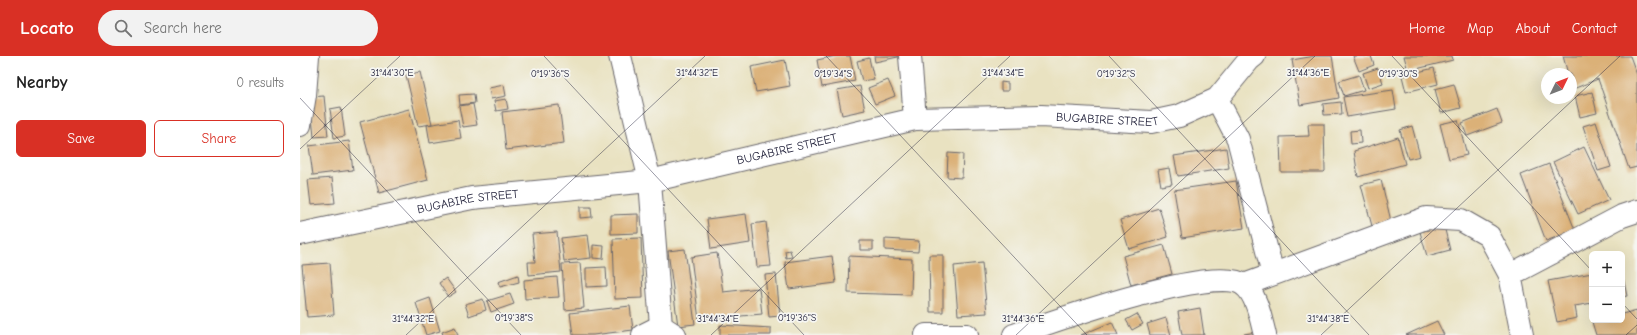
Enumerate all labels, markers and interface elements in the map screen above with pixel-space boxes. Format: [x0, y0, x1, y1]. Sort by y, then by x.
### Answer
search box [98, 10, 378, 46]
text: Locato [20, 17, 74, 39]
icon: search [112, 17, 134, 39]
text: Search here [144, 19, 222, 37]
text: Home [1409, 20, 1445, 37]
text: Map [1467, 20, 1493, 37]
text: About [1515, 20, 1550, 37]
text: Contact [1572, 20, 1617, 37]
text: 31°44'30"E [370, 67, 414, 79]
text: 31°44'32"E [676, 67, 718, 79]
text: 31°44'34"E [982, 67, 1024, 79]
text: 31°44'36"E [1287, 67, 1329, 79]
text: 0°19'36"S [531, 68, 570, 80]
text: 0°19'34"S [814, 68, 852, 80]
text: 0°19'32"S [1097, 68, 1136, 80]
text: 0°19'30"S [1378, 68, 1418, 80]
north arrow [1541, 68, 1577, 104]
text: Nearby [16, 73, 67, 92]
text: 0 results [236, 75, 284, 90]
street label: BUGABIRE STREET [1056, 110, 1160, 129]
button: Save [16, 120, 146, 157]
button: Share [154, 120, 284, 157]
street label: BUGABIRE STREET [735, 130, 839, 168]
street label: BUGABIRE STREET [416, 187, 520, 216]
map controls [1589, 251, 1625, 323]
button: + [1589, 251, 1625, 287]
button: − [1589, 287, 1625, 323]
text: 0°19'38"S [495, 312, 534, 324]
text: 0°19'36"S [778, 312, 817, 324]
text: 31°44'32"E [392, 313, 434, 325]
text: 31°44'34"E [697, 313, 739, 325]
text: 31°44'36"E [1002, 313, 1044, 325]
text: 31°44'38"E [1307, 313, 1349, 325]

